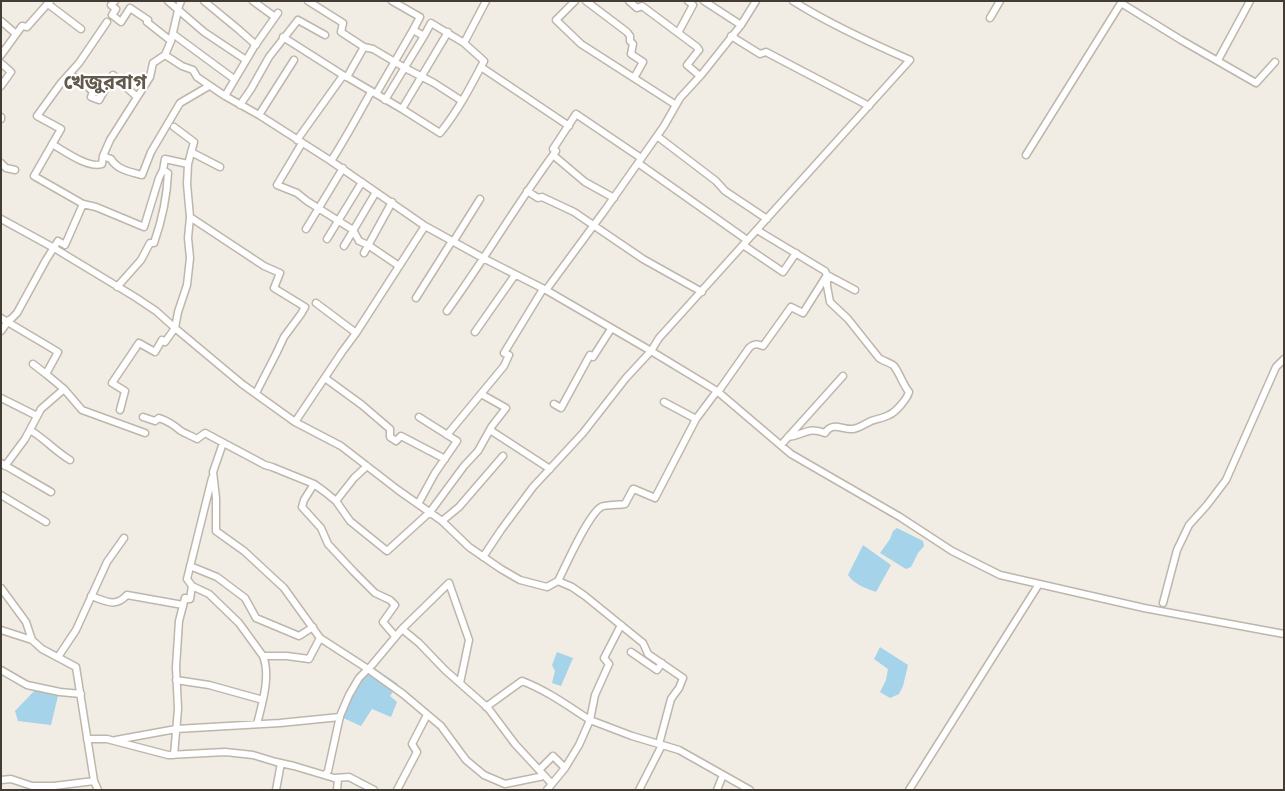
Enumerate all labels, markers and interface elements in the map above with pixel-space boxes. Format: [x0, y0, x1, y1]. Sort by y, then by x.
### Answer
district label: খেজুরবাগ [64, 72, 146, 96]

